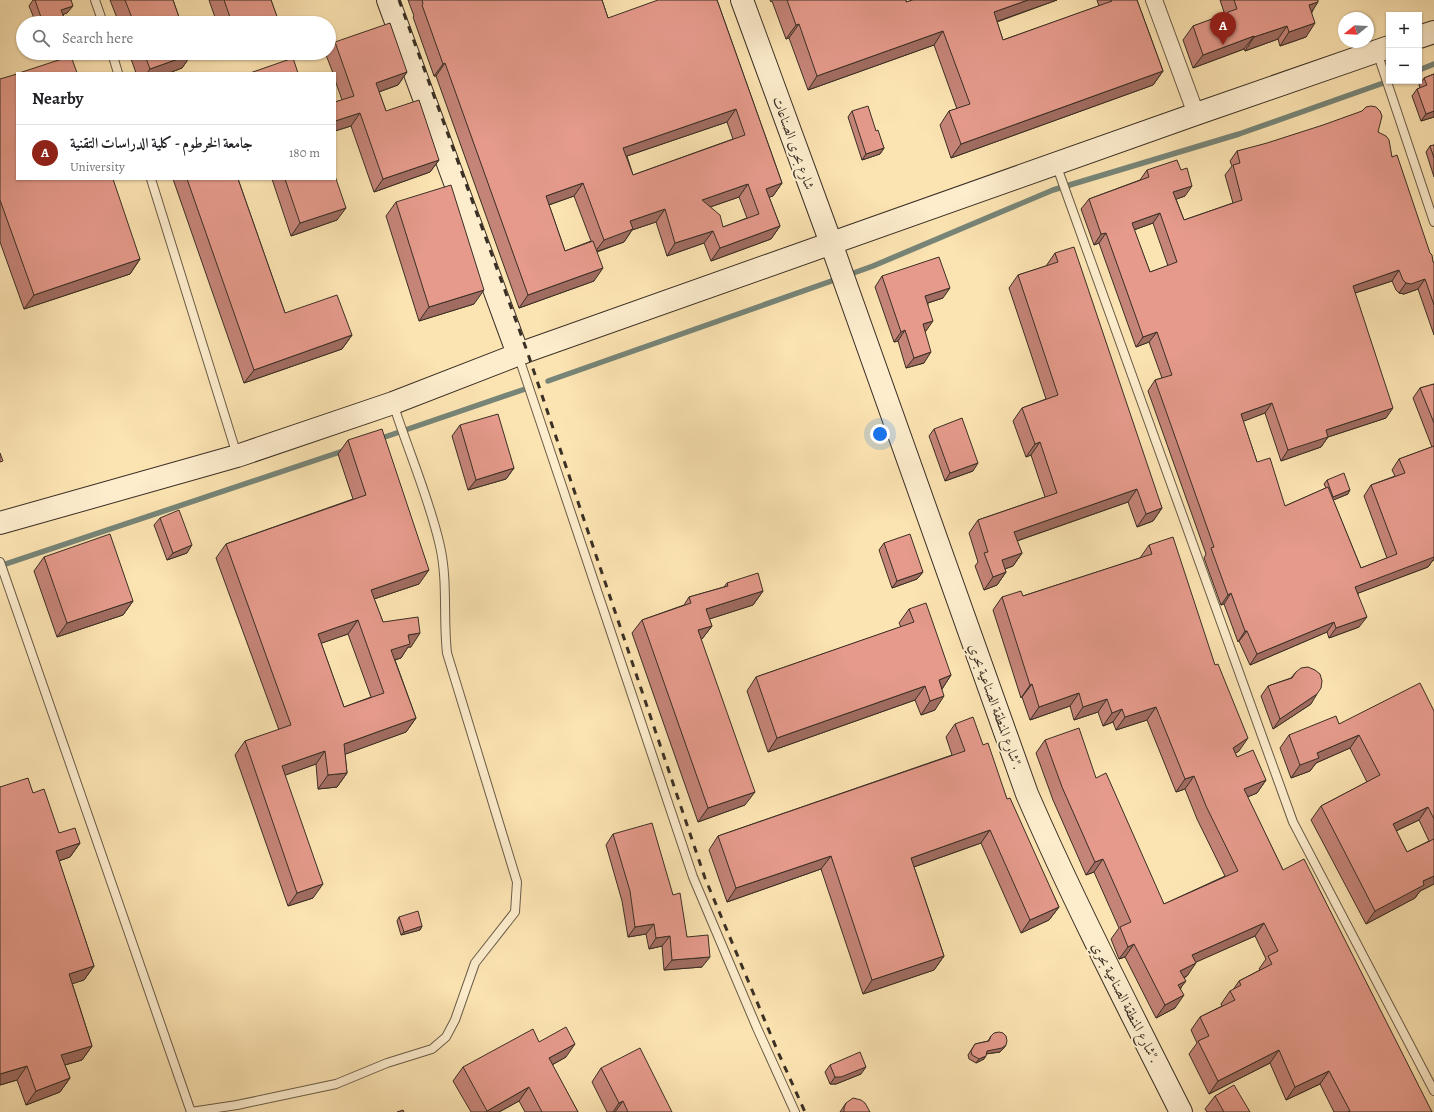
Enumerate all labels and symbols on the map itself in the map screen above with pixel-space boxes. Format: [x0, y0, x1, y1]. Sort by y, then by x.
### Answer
pin: A [1210, 12, 1236, 45]
north arrow [1338, 12, 1374, 48]
street label: شارع بحرى الصناعات [766, 94, 819, 193]
your location [870, 424, 890, 444]
street label: شارع المنطقة الصناعية بحري". [962, 641, 1027, 772]
street label: شارع المنطقة الصناعية بحري". [1085, 939, 1164, 1066]

